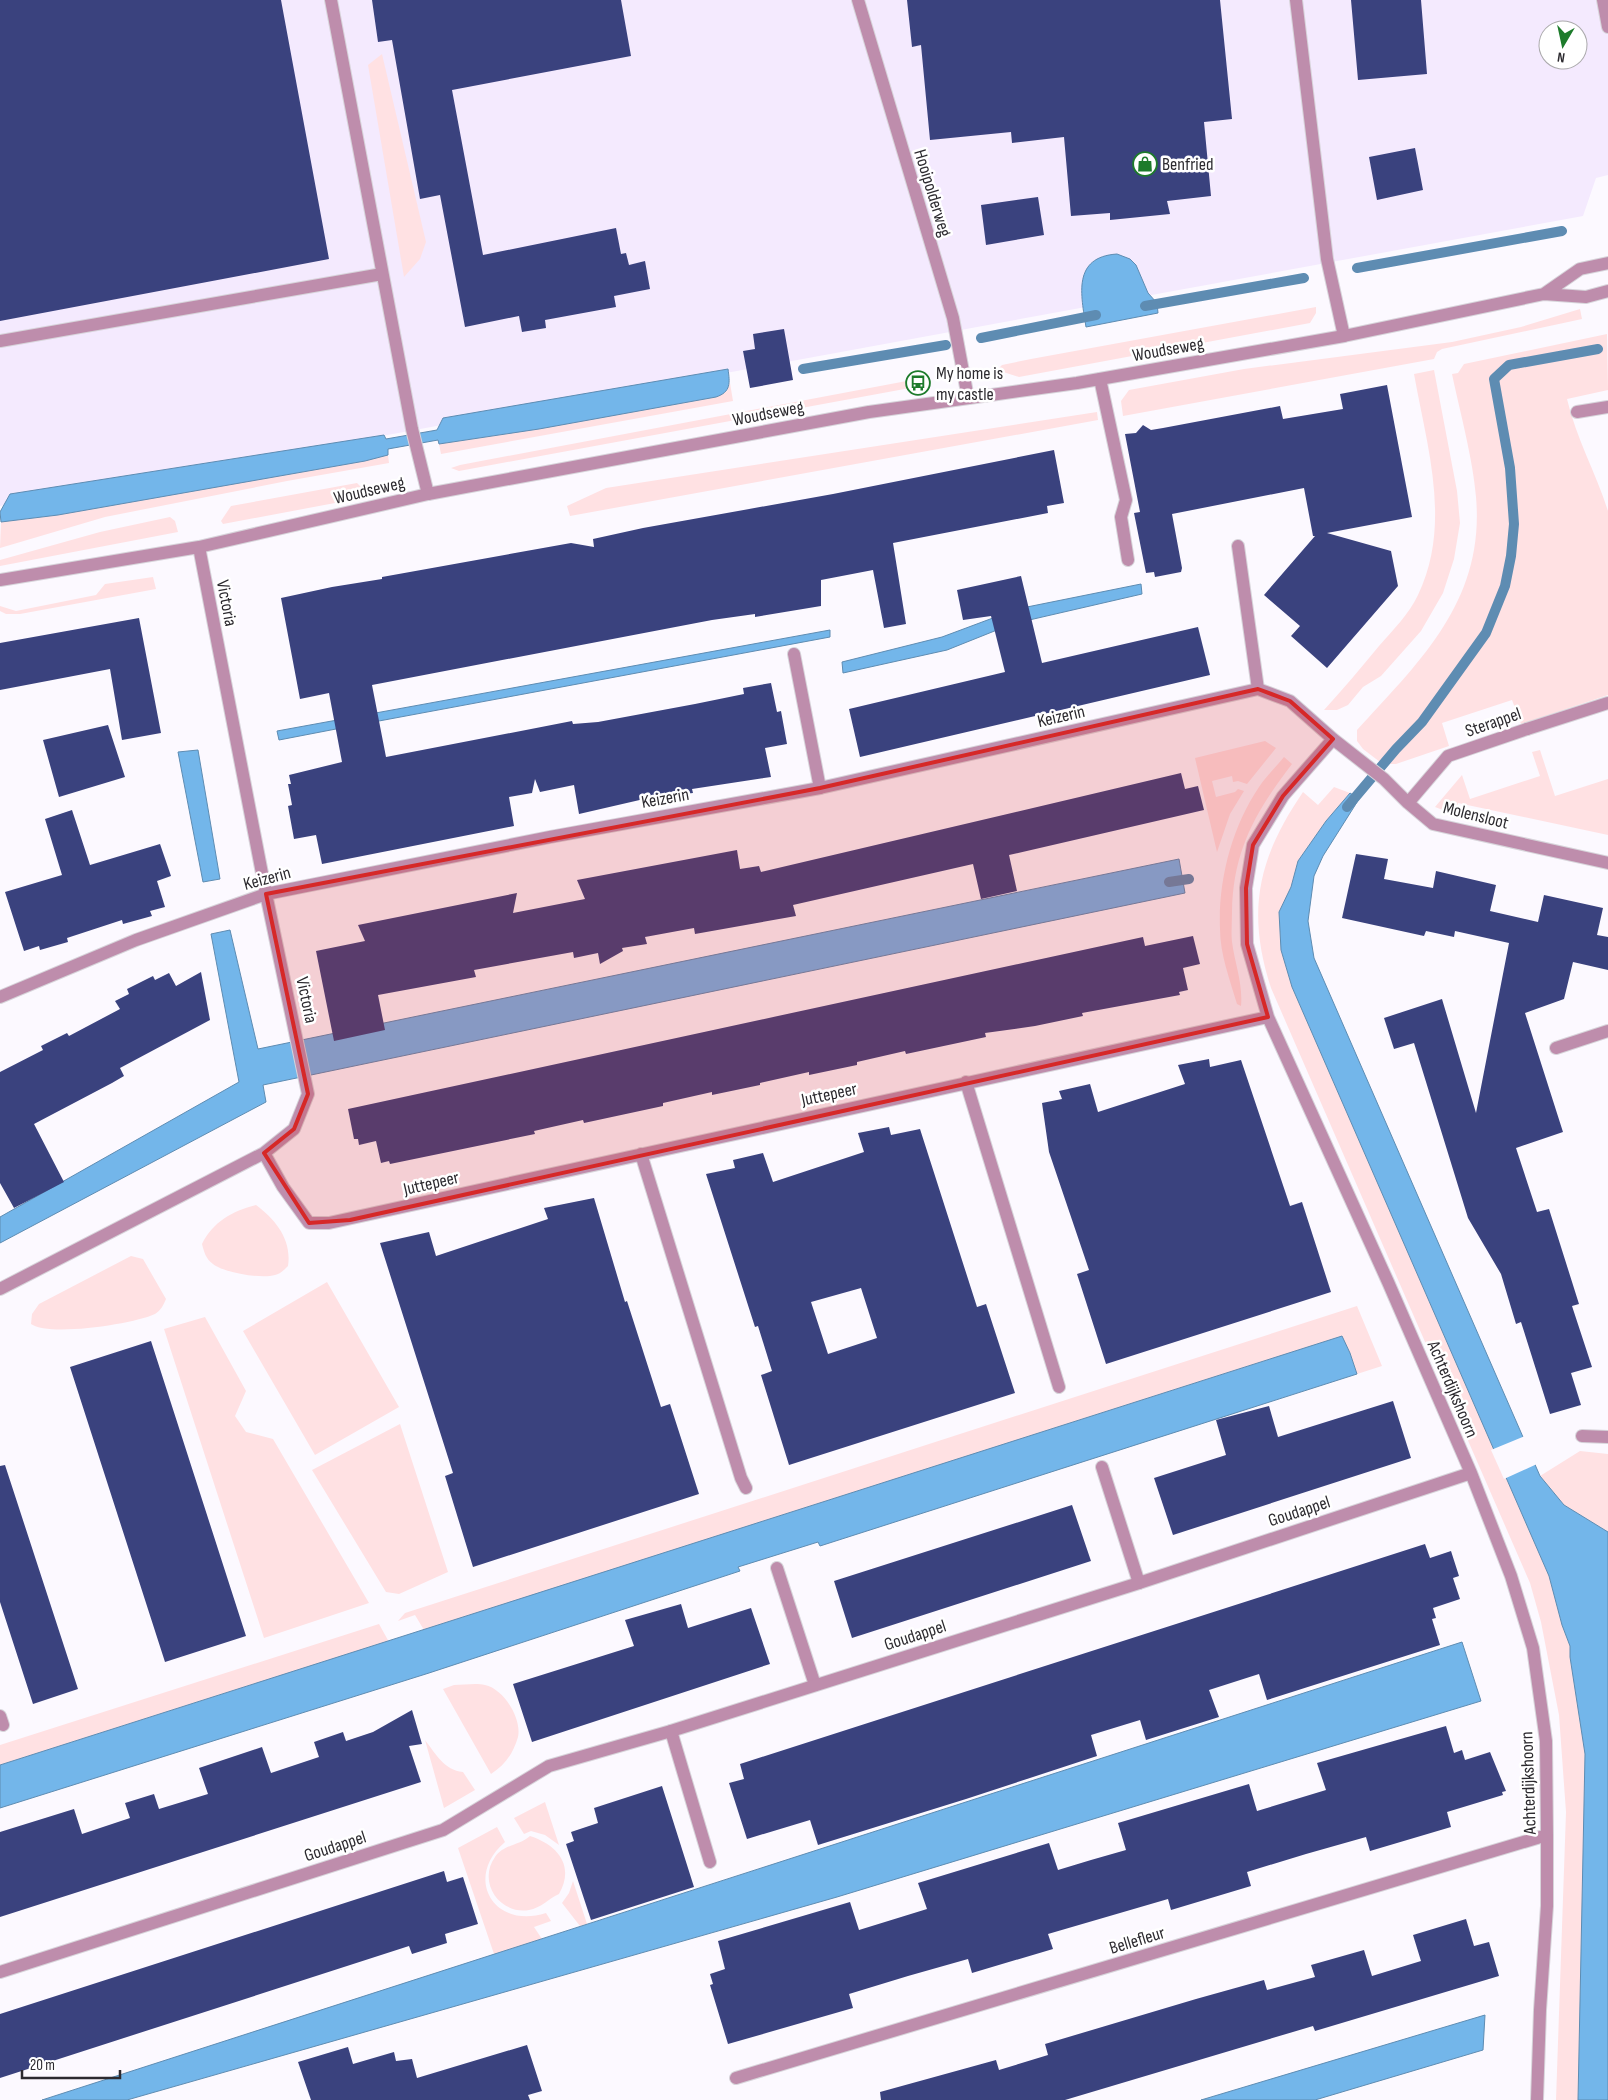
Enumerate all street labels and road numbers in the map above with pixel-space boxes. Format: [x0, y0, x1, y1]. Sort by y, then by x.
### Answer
street label: Hooipolderweg [909, 147, 956, 239]
street label: Woudseweg [1131, 333, 1205, 366]
street label: Woudseweg [731, 396, 805, 431]
street label: Woudseweg [332, 472, 407, 509]
street label: Victoria [212, 578, 241, 628]
street label: Keizerin [1035, 701, 1087, 732]
street label: Sterappel [1463, 703, 1524, 742]
street label: Keizerin [640, 784, 691, 813]
street label: Molensloot [1441, 797, 1511, 834]
street label: Keizerin [241, 862, 293, 895]
street label: Victoria [291, 975, 322, 1025]
street label: Juttepeer [798, 1078, 859, 1111]
street label: Juttepeer [400, 1167, 461, 1200]
street label: Achterdijkshoorn [1422, 1337, 1482, 1441]
street label: Goudappel [1266, 1492, 1333, 1531]
street label: Goudappel [882, 1616, 949, 1655]
street label: Achterdijkshoorn [1516, 1731, 1541, 1836]
street label: Goudappel [302, 1827, 369, 1866]
street label: Bellefleur [1107, 1922, 1167, 1959]

